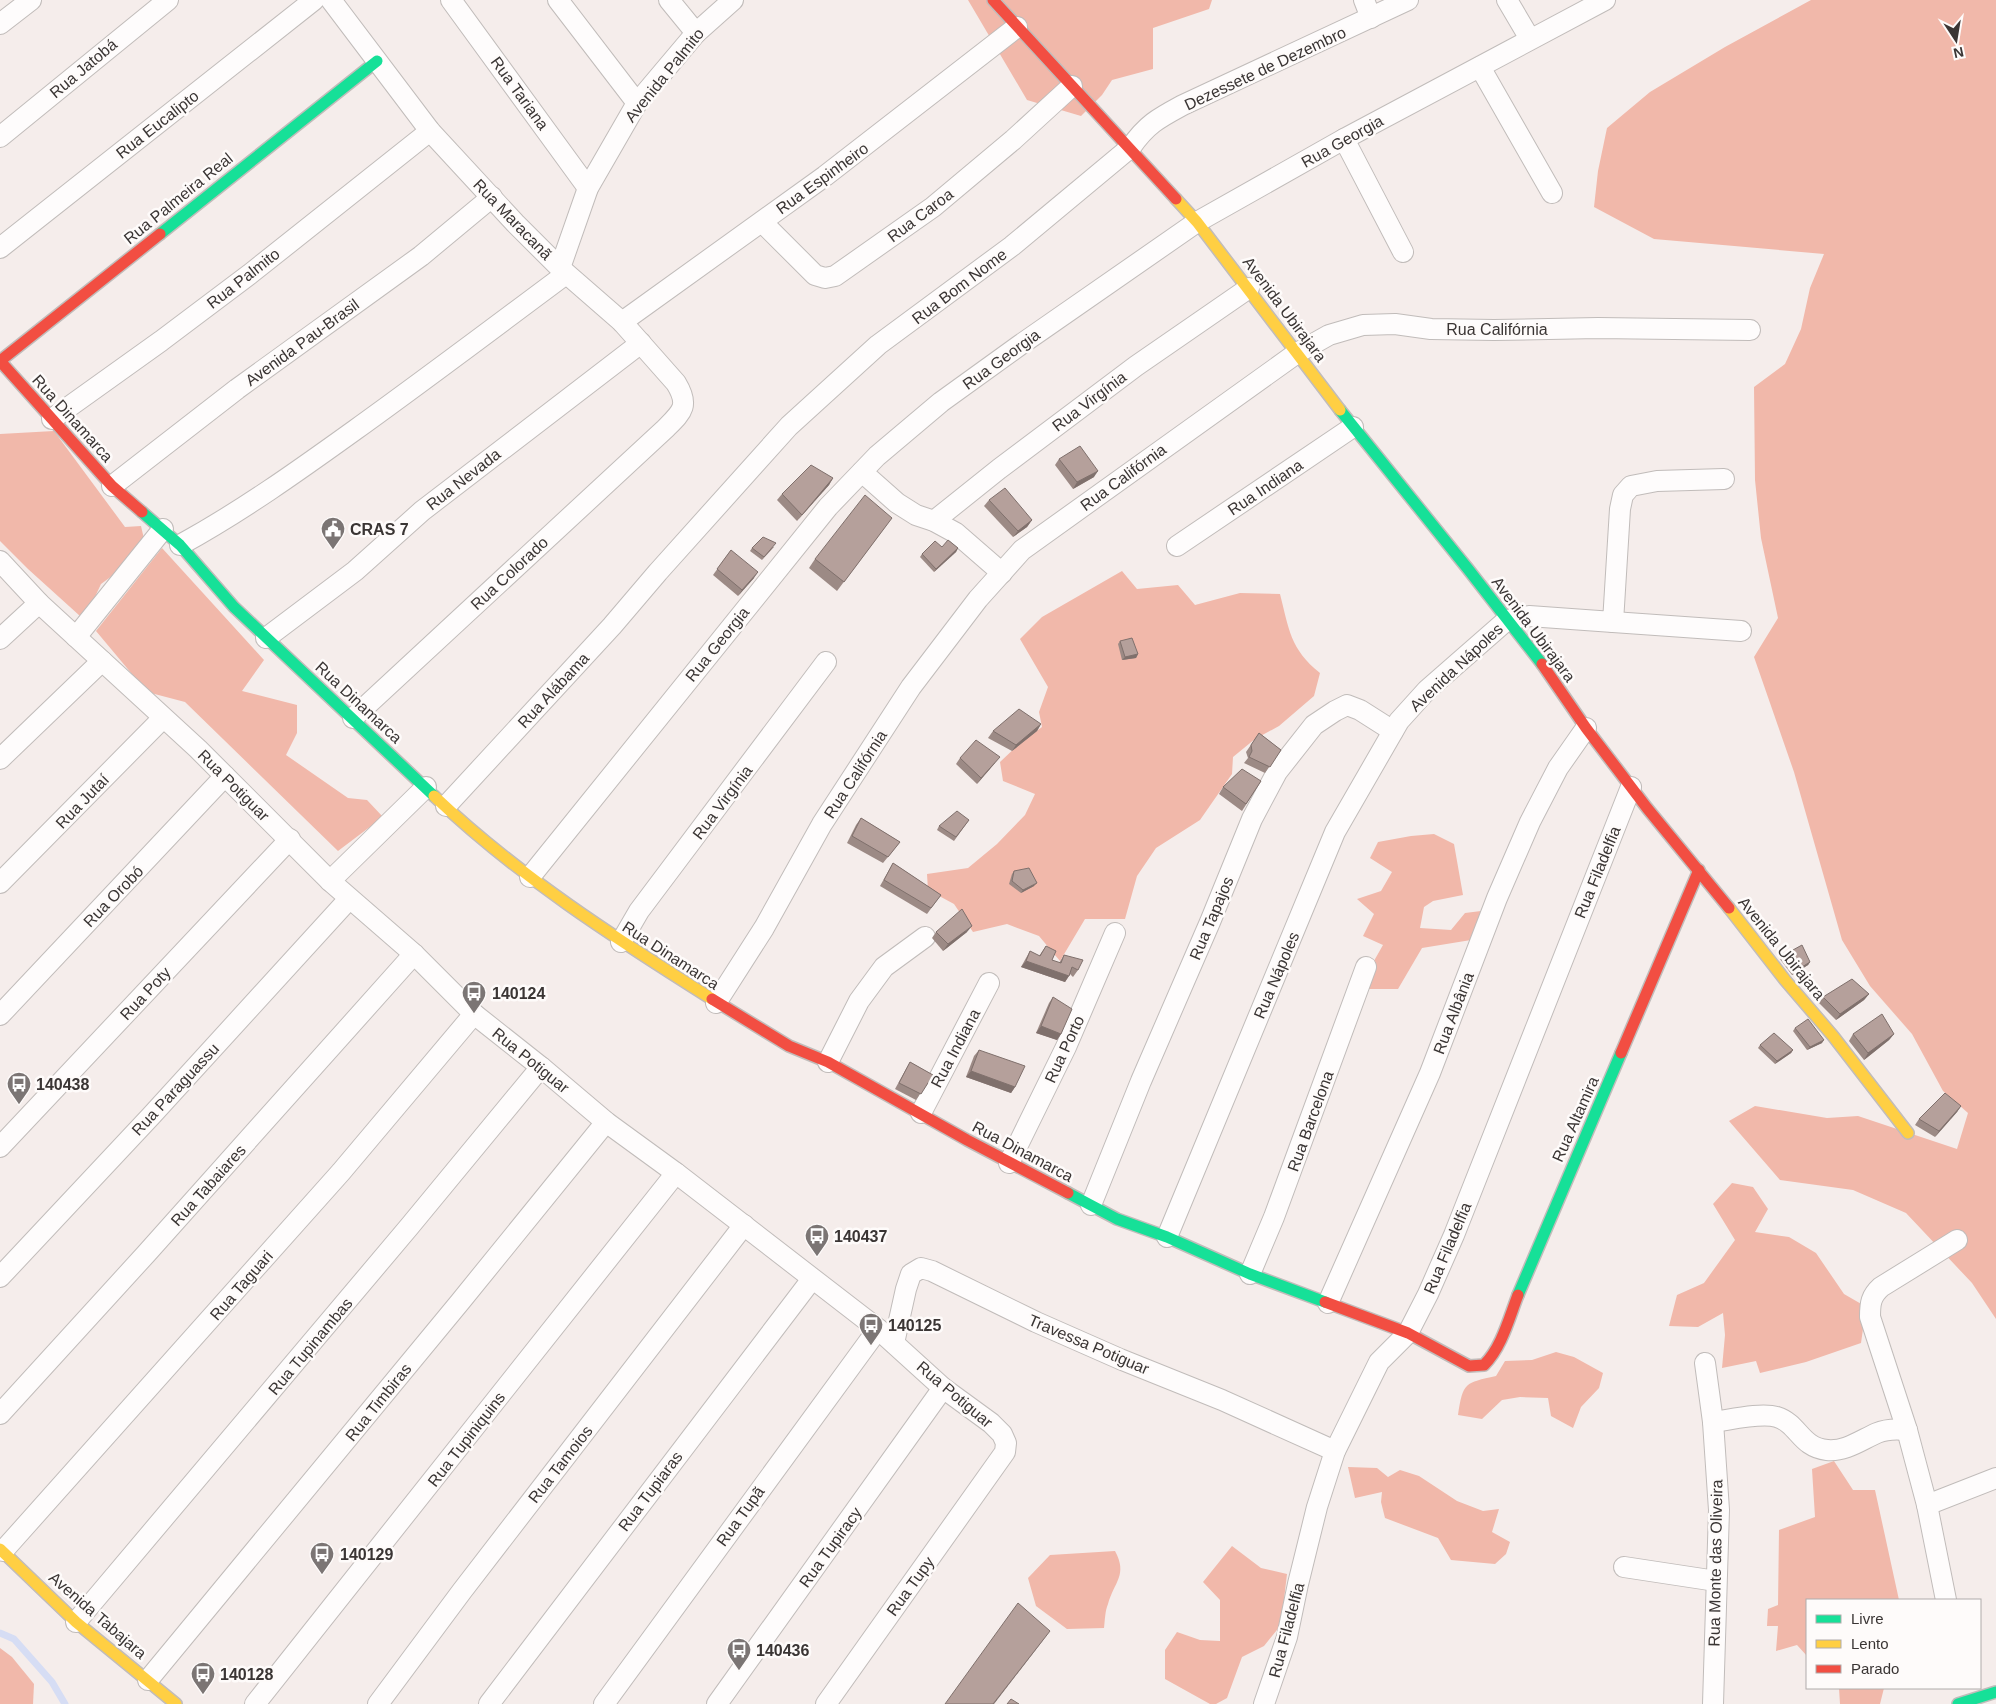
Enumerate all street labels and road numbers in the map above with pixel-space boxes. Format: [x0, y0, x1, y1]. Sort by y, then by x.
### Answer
street label: Dezessete de Dezembro [1182, 23, 1349, 113]
street label: Avenida Palmito [621, 25, 707, 125]
street label: Rua Jatobá [47, 36, 120, 101]
street label: Rua Tariana [487, 54, 552, 133]
street label: Rua Eucalipto [113, 87, 202, 162]
street label: Rua Georgia [1298, 112, 1386, 171]
street label: Rua Espinheiro [773, 139, 872, 217]
street label: Rua Palmeira Real [121, 150, 236, 247]
street label: Rua Maracanã [470, 176, 555, 263]
street label: Rua Caroa [884, 185, 956, 245]
street label: Rua Palmito [204, 245, 283, 312]
street label: Rua Bom Nome [909, 245, 1010, 327]
street label: Avenida Ubirajara [1240, 254, 1330, 365]
street label: Avenida Pau-Brasil [242, 296, 362, 389]
street label: Rua Califórnia [1446, 321, 1548, 338]
street label: Rua Georgia [960, 326, 1043, 393]
street label: Rua Virgínia [1049, 368, 1130, 435]
street label: Rua Dinamarca [29, 371, 116, 465]
street label: Rua Califórnia [1077, 441, 1169, 514]
street label: Rua Nevada [423, 445, 504, 513]
street label: Rua Indiana [1225, 456, 1306, 519]
street label: Rua Colorado [467, 533, 551, 613]
street label: Avenida Ubirajara [1489, 574, 1579, 685]
street label: Rua Georgia [682, 604, 753, 685]
street label: Avenida Nápoles [1406, 620, 1506, 715]
street label: Rua Alábama [514, 649, 592, 731]
street label: Rua Dinamarca [312, 658, 405, 747]
street label: Rua Califórnia [821, 727, 890, 821]
street label: Rua Potiguar [195, 746, 273, 825]
street label: Rua Virgínia [689, 762, 756, 842]
street label: Rua Jutaí [52, 770, 113, 832]
street label: Rua Filadelfia [1571, 824, 1624, 921]
street label: Rua Orobó [80, 862, 147, 930]
street label: Rua Tapajos [1186, 874, 1237, 962]
street label: Avenida Ubirajara [1735, 894, 1828, 1003]
street label: Rua Dinamarca [619, 918, 722, 993]
street label: Rua Nápoles [1251, 929, 1302, 1021]
street label: Rua Poty [117, 963, 174, 1023]
street label: Rua Albânia [1430, 970, 1477, 1057]
street label: Rua Indiana [928, 1006, 983, 1090]
street label: Rua Porto [1042, 1013, 1087, 1085]
street label: Rua Potiguar [489, 1024, 573, 1097]
street label: Rua Paraguassu [129, 1040, 222, 1139]
street label: Rua Barcelona [1284, 1068, 1337, 1174]
street label: Rua Altamira [1549, 1074, 1602, 1164]
street label: Rua Dinamarca [970, 1118, 1076, 1185]
street label: Rua Tabaiares [168, 1141, 249, 1229]
street label: Rua Filadelfia [1421, 1200, 1474, 1297]
street label: Rua Taguari [207, 1247, 276, 1323]
street label: Rua Tupinambas [265, 1295, 356, 1398]
street label: Travessa Potiguar [1026, 1311, 1152, 1378]
street label: Rua Potiguar [913, 1358, 996, 1431]
street label: Rua Timbiras [342, 1360, 415, 1444]
street label: Rua Tupiniquins [424, 1389, 508, 1490]
street label: Rua Tamoios [525, 1422, 596, 1506]
street label: Rua Tupiaras [615, 1448, 686, 1534]
street label: Rua Monte das Oliveira [1706, 1479, 1725, 1647]
street label: Rua Tupã [713, 1483, 768, 1549]
street label: Rua Tupiracy [796, 1504, 865, 1590]
street label: Rua Tupy [883, 1554, 937, 1619]
street label: Avenida Tabajara [46, 1569, 150, 1662]
street label: Rua Filadelfia [1266, 1581, 1307, 1680]

